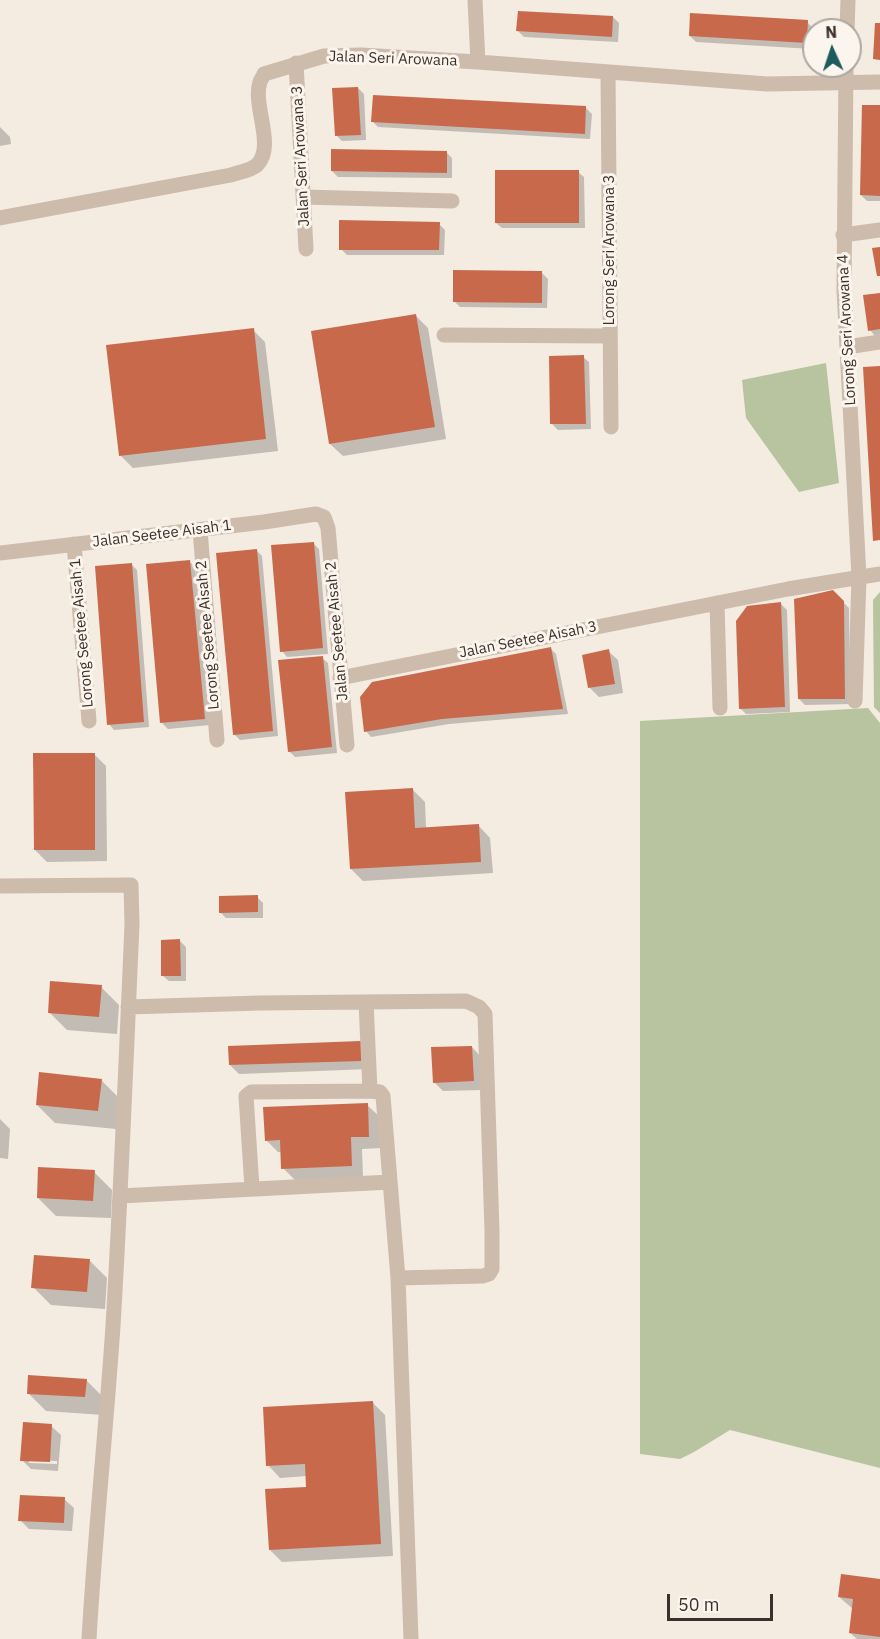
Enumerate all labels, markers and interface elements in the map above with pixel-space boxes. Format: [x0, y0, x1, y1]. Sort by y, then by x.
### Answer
north arrow [802, 18, 862, 78]
text: N [825, 22, 837, 42]
street label: Jalan Seri Arowana [328, 48, 458, 70]
street label: Jalan Seri Arowana 3 [288, 85, 314, 227]
street label: Lorong Seri Arowana 3 [601, 174, 619, 326]
street label: Lorong Seri Arowana 4 [834, 254, 860, 406]
street label: Jalan Seetee Aisah 1 [91, 517, 233, 551]
street label: Lorong Seetee Aisah 1 [67, 558, 97, 708]
street label: Lorong Seetee Aisah 2 [193, 560, 223, 710]
street label: Jalan Seetee Aisah 2 [322, 561, 352, 701]
street label: Jalan Seetee Aisah 3 [458, 618, 598, 662]
scale bar [670, 1582, 776, 1620]
text: 50 m [678, 1593, 720, 1616]

